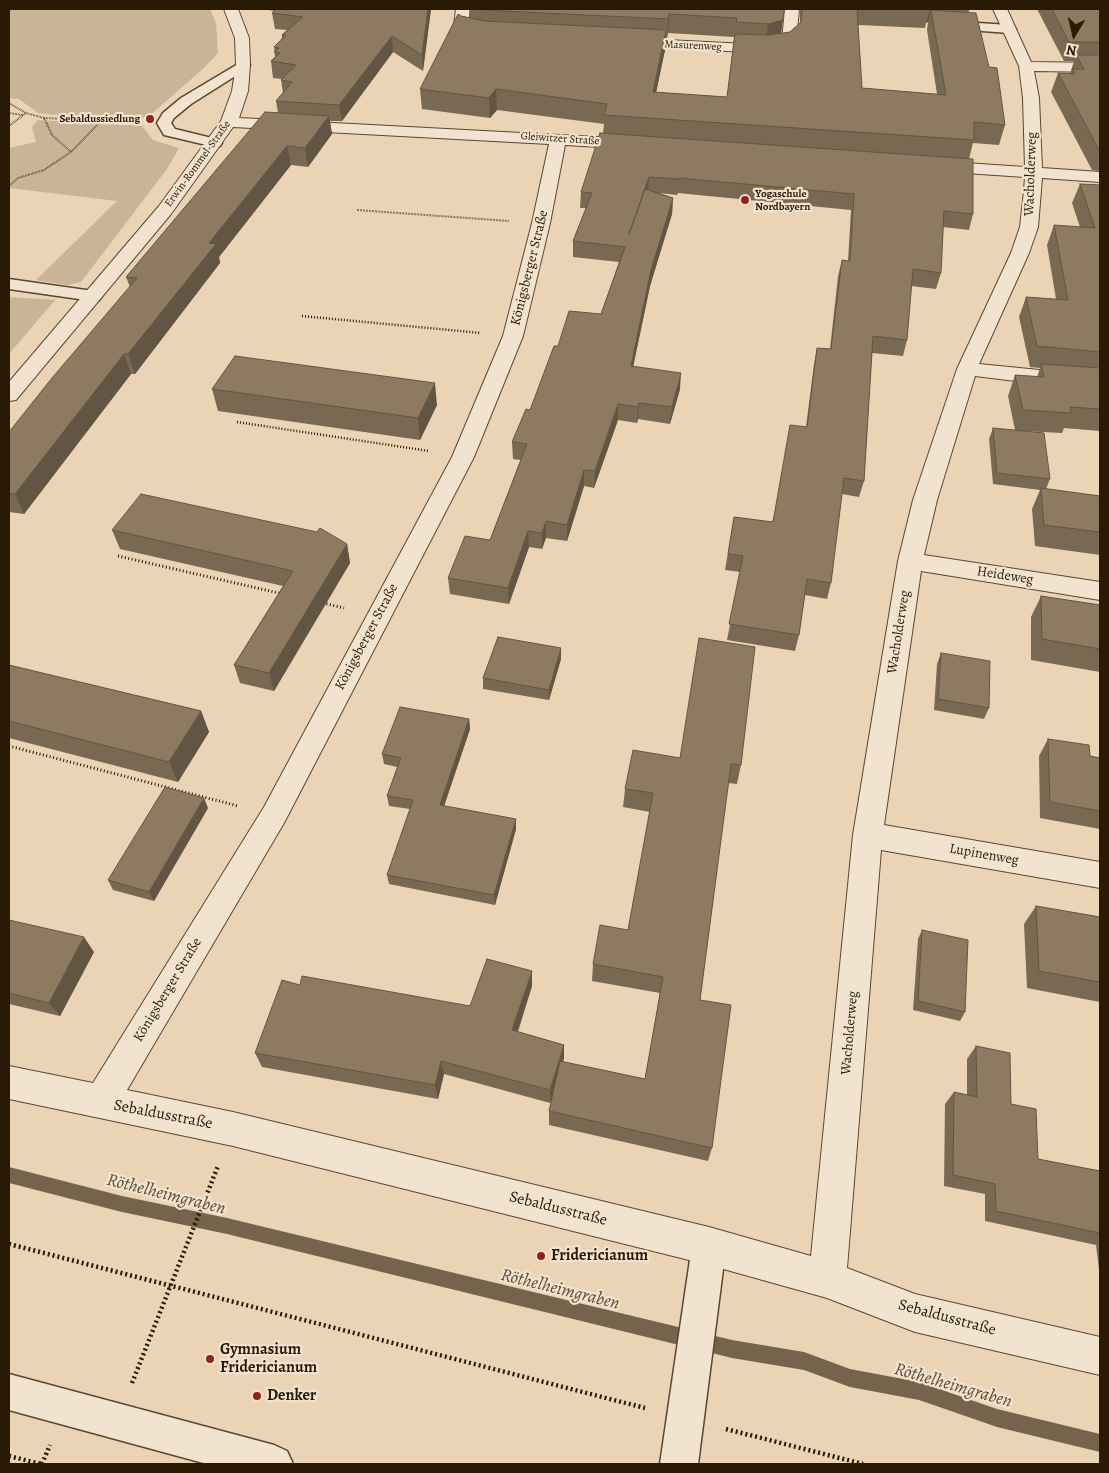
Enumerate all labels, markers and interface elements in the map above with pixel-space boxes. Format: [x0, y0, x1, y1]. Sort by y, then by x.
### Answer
north arrow [1049, 10, 1099, 60]
street label: Masurenweg [664, 38, 722, 54]
text: N [1065, 40, 1078, 60]
place label: Sebaldussiedlung [60, 112, 140, 126]
marker: Sebaldussiedlung [144, 113, 156, 125]
street label: Erwin-Rommel-Straße [162, 118, 234, 210]
street label: Gleiwitzer Straße [520, 130, 600, 148]
street label: Wacholderweg [1021, 132, 1041, 216]
place label: Yogaschule Nordbayern [755, 187, 810, 213]
marker: Yogaschule Nordbayern [739, 194, 751, 206]
street label: Königsberger Straße [508, 209, 552, 327]
street label: Heideweg [975, 563, 1035, 589]
street label: Königsberger Straße [332, 581, 402, 693]
street label: Wacholderweg [884, 589, 914, 675]
street label: Lupinenweg [948, 841, 1020, 869]
street label: Königsberger Straße [130, 935, 206, 1045]
street label: Wacholderweg [838, 990, 862, 1076]
street label: Sebaldusstraße [112, 1096, 214, 1134]
water label: Röthelheimgraben [105, 1170, 227, 1220]
street label: Sebaldusstraße [507, 1188, 609, 1230]
place label: Fridericianum [551, 1246, 648, 1266]
marker: Fridericianum [535, 1250, 547, 1262]
water label: Röthelheimgraben [499, 1265, 621, 1315]
street label: Sebaldusstraße [896, 1296, 998, 1340]
place label: Gymnasium Fridericianum [220, 1340, 317, 1378]
marker: Gymnasium Fridericianum [204, 1353, 216, 1365]
water label: Röthelheimgraben [892, 1359, 1014, 1413]
place label: Denker [267, 1386, 316, 1406]
marker: Denker [251, 1390, 263, 1402]

